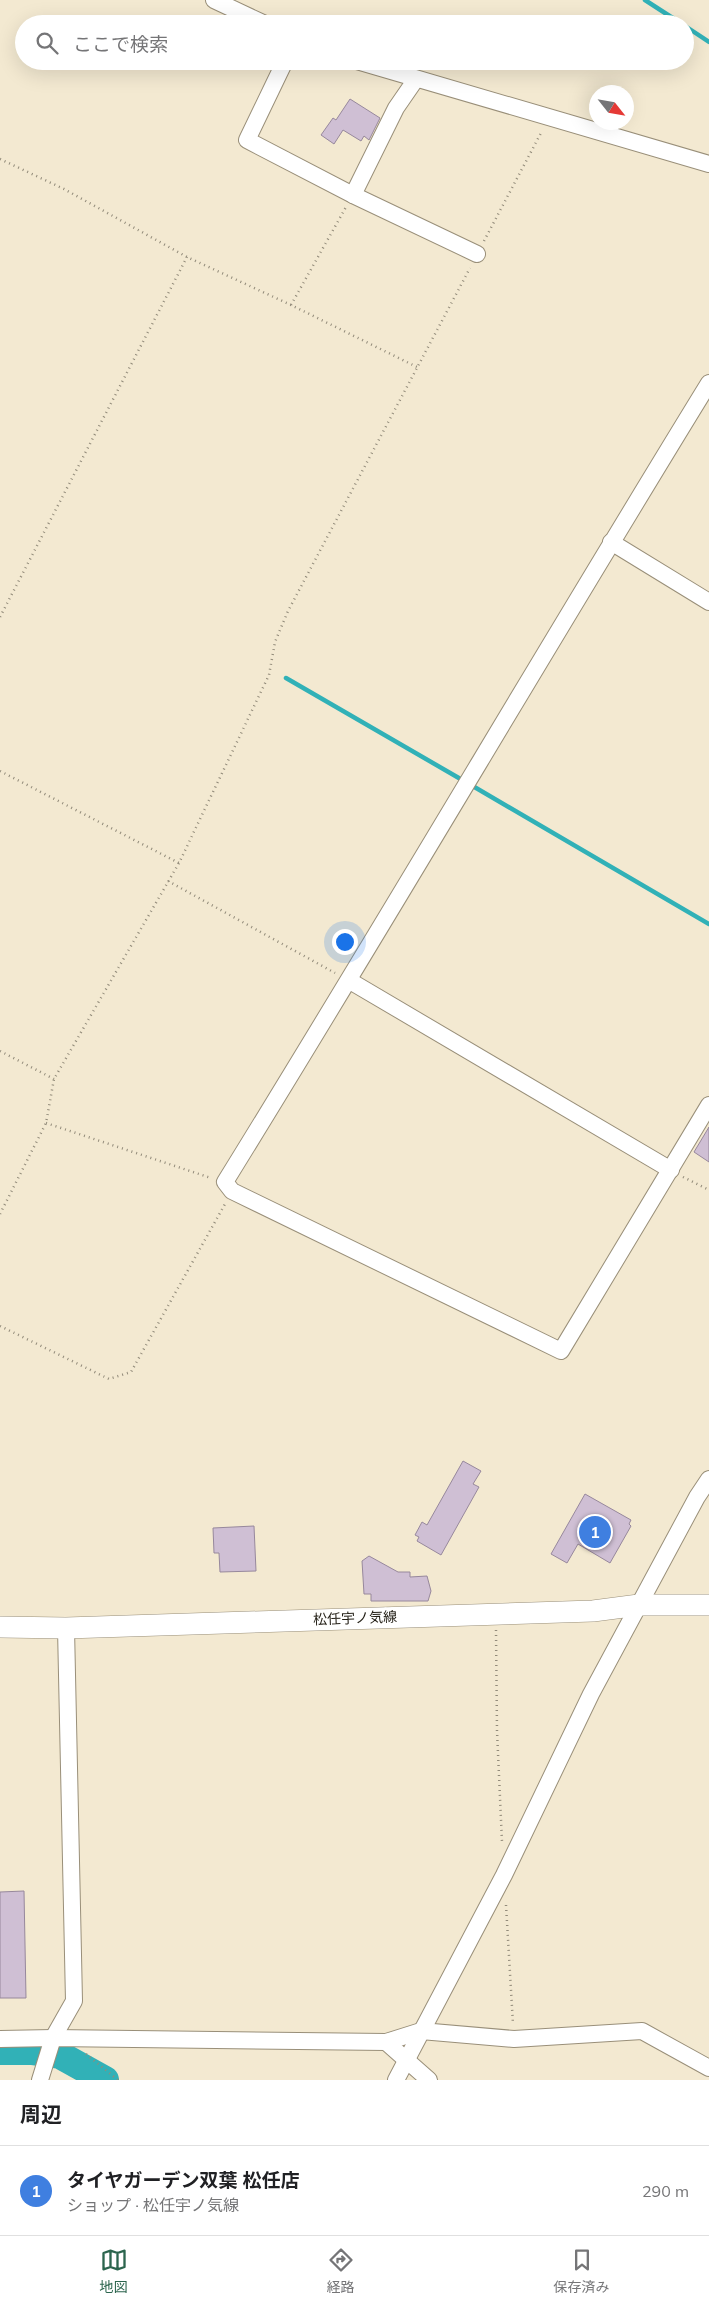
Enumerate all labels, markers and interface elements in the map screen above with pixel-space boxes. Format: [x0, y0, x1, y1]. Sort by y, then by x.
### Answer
search box [15, 15, 694, 70]
icon: search [33, 29, 61, 57]
text: ここで検索 [73, 32, 168, 56]
north arrow [589, 85, 634, 130]
your location [332, 929, 358, 955]
pin: 1 [579, 1513, 611, 1551]
street label: 松任宇ノ気線 [313, 1608, 397, 1628]
text: 周辺 [20, 2101, 62, 2127]
text: タイヤガーデン双葉 松任店 [67, 2168, 300, 2192]
text: 1 [31, 2181, 41, 2201]
text: 290 m [642, 2181, 689, 2201]
text: ショップ · 松任宇ノ気線 [67, 2195, 239, 2215]
tab: 地図 [100, 2246, 128, 2296]
tab: 経路 [327, 2246, 355, 2296]
tab: 保存済み [554, 2246, 610, 2296]

